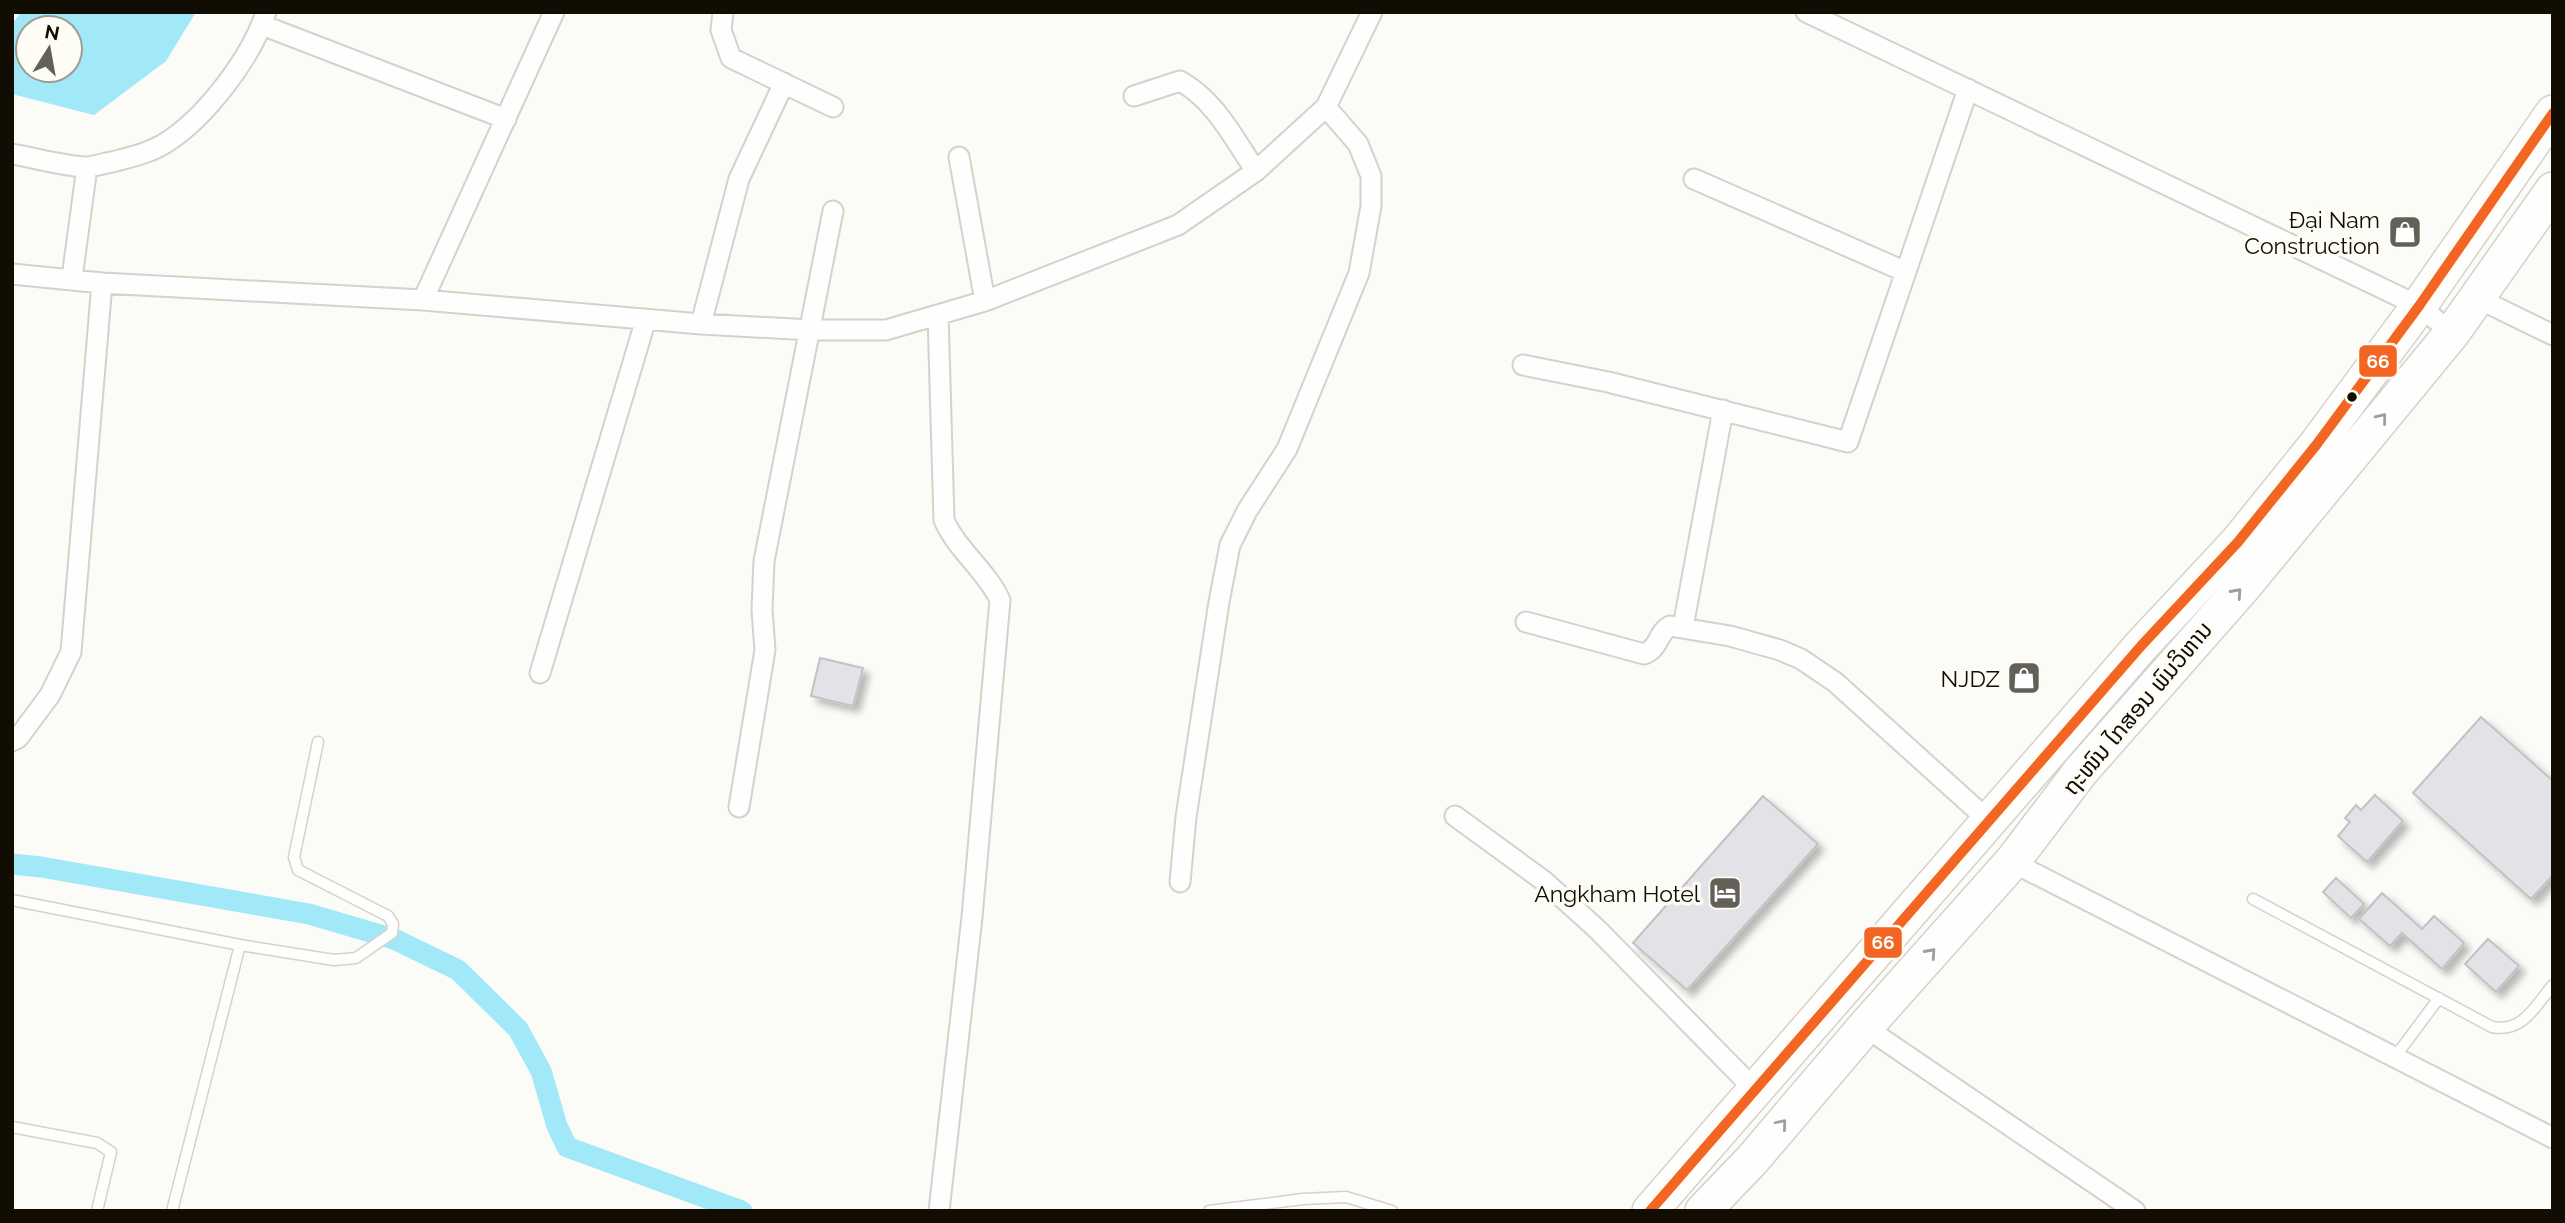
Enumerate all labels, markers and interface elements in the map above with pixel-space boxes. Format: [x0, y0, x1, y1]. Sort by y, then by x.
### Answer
north arrow [14, 14, 84, 84]
text: N [43, 20, 61, 44]
place label: Đại Nam Construction [2244, 206, 2380, 259]
shop icon: Đại Nam Construction [2386, 213, 2424, 251]
line badge: 66 [2358, 344, 2398, 378]
text: 66 [2366, 350, 2390, 372]
unlabelled marker [2345, 390, 2359, 404]
one-way arrow [2374, 413, 2387, 425]
one-way arrow [2229, 588, 2241, 601]
street label: ຖະໜົນ ໄກສອນ ພົມວິຫານ [2057, 616, 2217, 800]
shop icon: NJDZ [2005, 659, 2043, 697]
place label: NJDZ [1941, 665, 2000, 692]
hotel icon: Angkham Hotel [1706, 874, 1744, 912]
place label: Angkham Hotel [1534, 880, 1701, 907]
line badge: 66 [1863, 926, 1903, 959]
text: 66 [1871, 931, 1895, 953]
one-way arrow [1923, 948, 1935, 961]
one-way arrow [1774, 1120, 1786, 1133]

